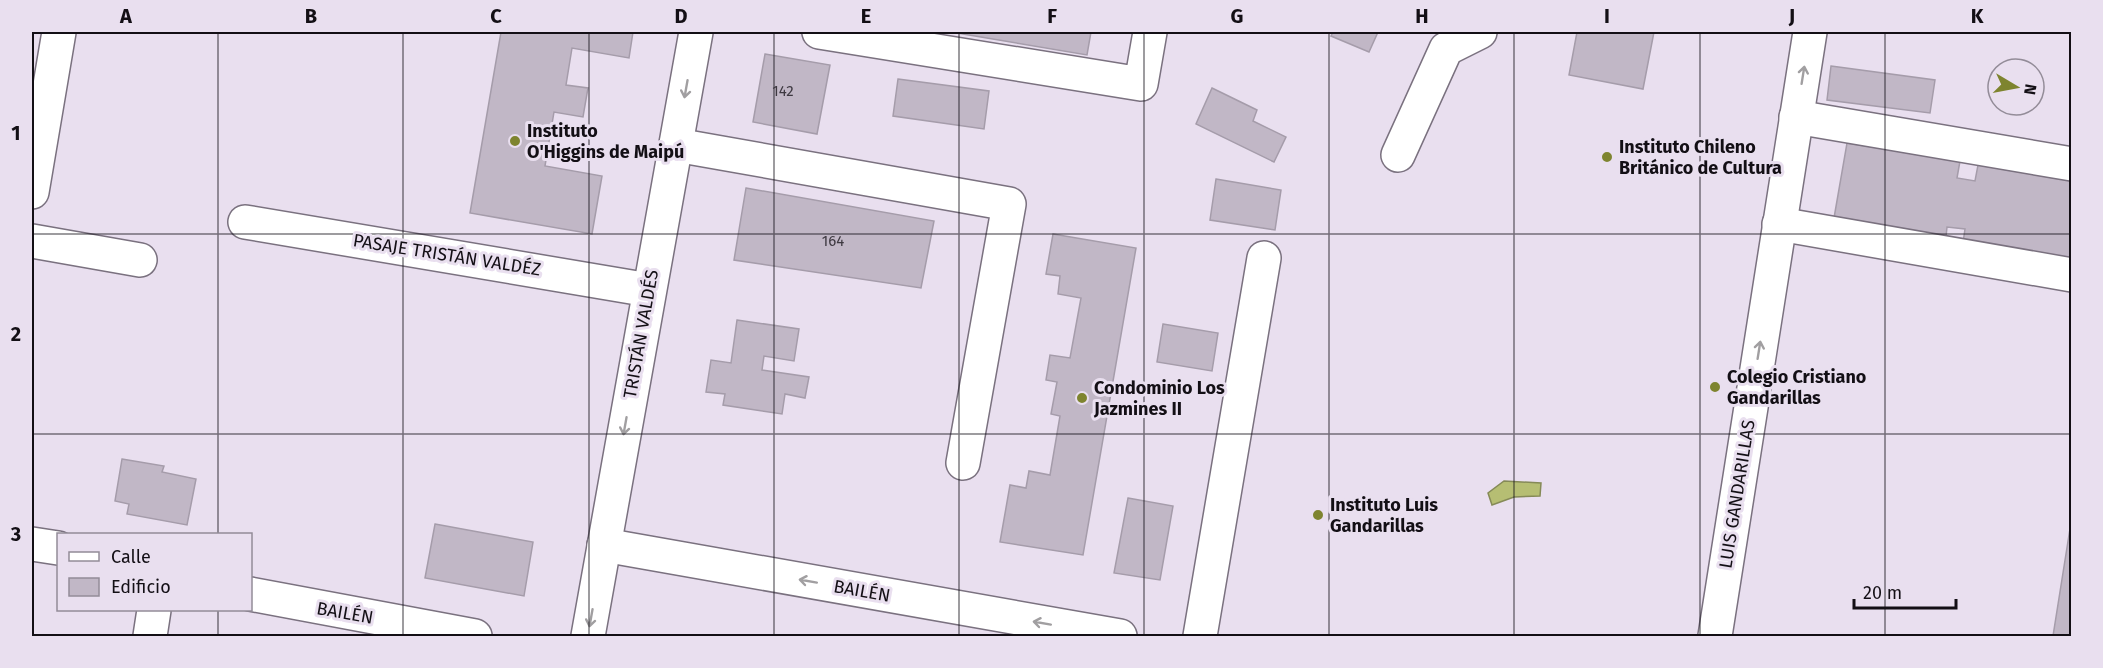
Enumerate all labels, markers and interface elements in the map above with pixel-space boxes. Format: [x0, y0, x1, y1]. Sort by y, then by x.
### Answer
text: A [119, 4, 133, 28]
text: B [305, 4, 317, 28]
text: C [490, 4, 502, 28]
text: D [674, 4, 688, 28]
text: E [861, 4, 871, 28]
text: F [1047, 4, 1057, 28]
text: G [1231, 4, 1243, 28]
text: H [1415, 4, 1429, 28]
text: I [1604, 4, 1610, 28]
text: J [1788, 4, 1795, 28]
text: K [1971, 4, 1984, 28]
north arrow [1986, 57, 2046, 117]
one-way arrow [1798, 65, 1809, 85]
one-way arrow [680, 79, 691, 98]
house number: 142 [772, 82, 794, 100]
text: N [2020, 83, 2041, 96]
place label: Instituto O'Higgins de Maipú [527, 120, 684, 163]
text: 1 [11, 121, 21, 145]
marker: Instituto O'Higgins de Maipú [508, 134, 522, 148]
place label: Instituto Chileno Británico de Cultura [1619, 136, 1782, 179]
marker: Instituto Chileno Británico de Cultura [1600, 150, 1614, 164]
street label: PASAJE TRISTÁN VALDÉZ [352, 228, 543, 281]
house number: 164 [822, 232, 844, 250]
street label: TRISTÁN VALDÉS [618, 267, 663, 400]
text: 2 [11, 322, 21, 346]
one-way arrow [1754, 341, 1765, 361]
place label: Colegio Cristiano Gandarillas [1727, 366, 1866, 409]
place label: Condominio Los Jazmines II [1093, 377, 1225, 420]
marker: Colegio Cristiano Gandarillas [1708, 380, 1722, 394]
marker: Condominio Los Jazmines II [1075, 391, 1089, 405]
one-way arrow [619, 415, 630, 435]
street label: LUIS GANDARILLAS [1714, 418, 1760, 570]
place label: Instituto Luis Gandarillas [1330, 494, 1438, 537]
marker: Instituto Luis Gandarillas [1311, 508, 1325, 522]
text: 3 [10, 522, 21, 546]
legend [57, 533, 252, 611]
text: Calle [111, 546, 151, 568]
scale bar [1854, 572, 1956, 610]
street label: BAILÉN [832, 574, 892, 607]
one-way arrow [799, 575, 819, 586]
text: Edificio [111, 576, 171, 598]
text: 20 m [1863, 582, 1902, 604]
street label: BAILÉN [315, 596, 375, 629]
one-way arrow [585, 607, 596, 627]
one-way arrow [1032, 617, 1052, 628]

